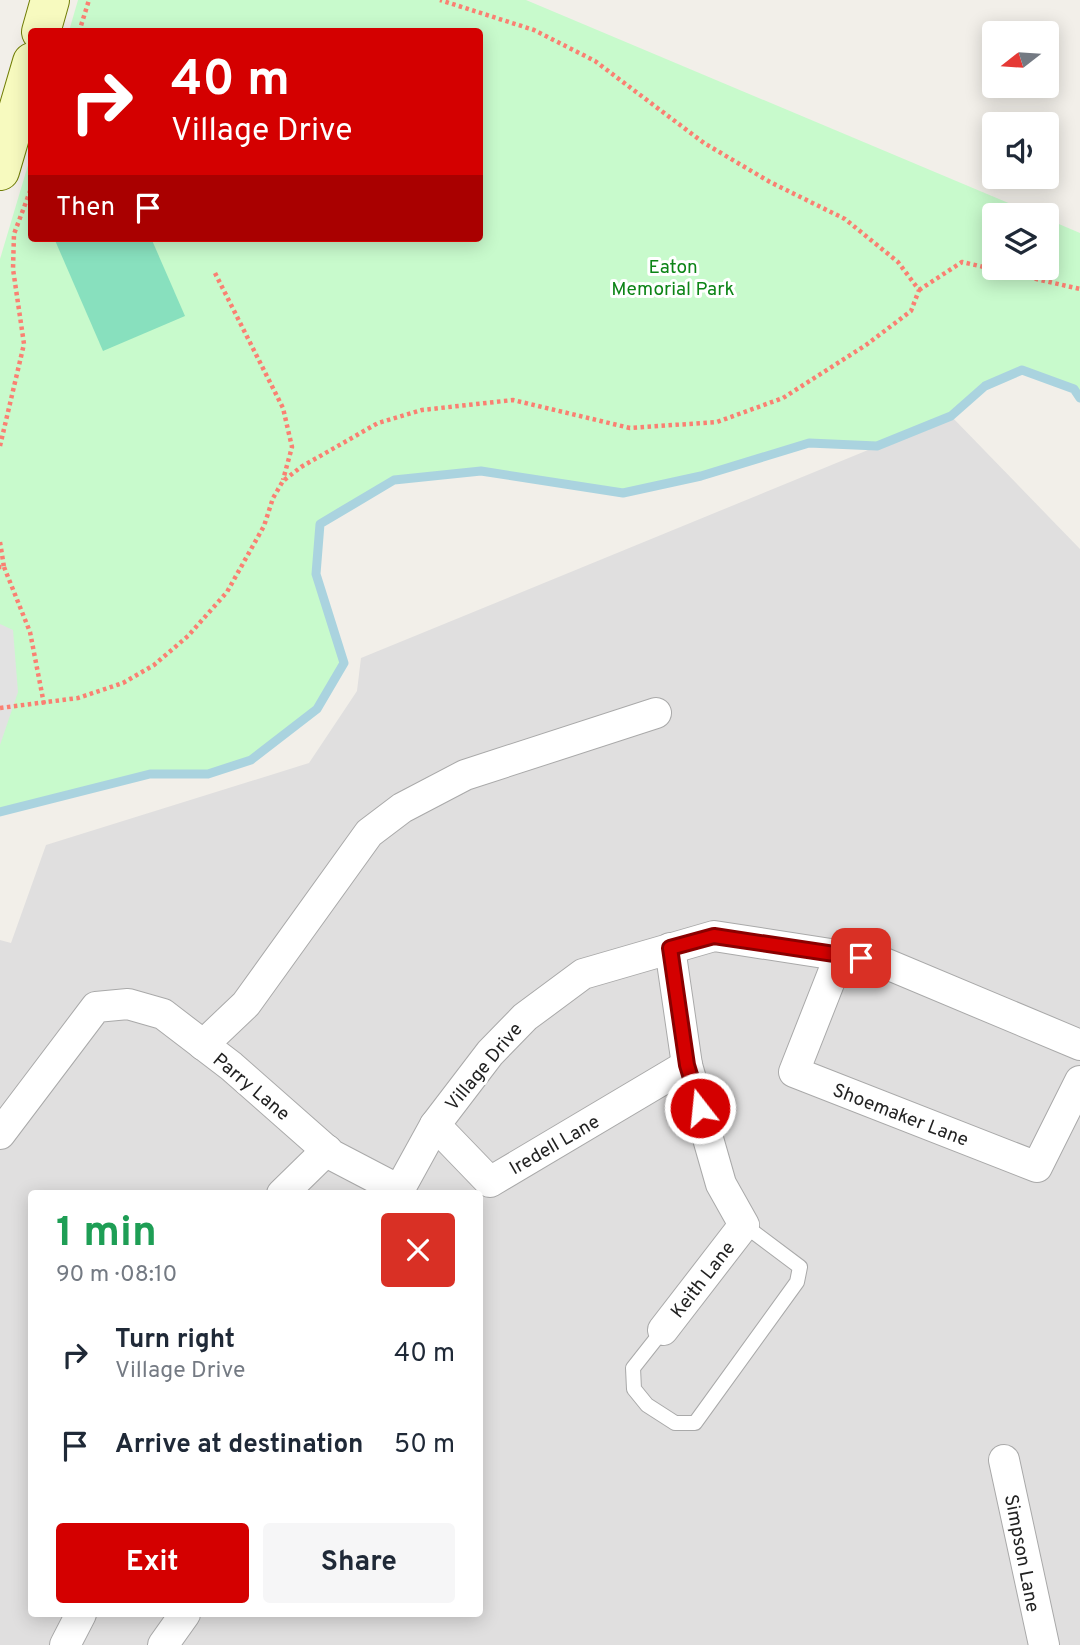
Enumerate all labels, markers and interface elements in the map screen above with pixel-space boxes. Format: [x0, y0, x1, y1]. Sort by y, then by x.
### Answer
north arrow [982, 21, 1059, 98]
map controls [982, 21, 1059, 280]
text: 40 m [171, 51, 290, 113]
icon: right [56, 56, 147, 147]
text: Village Drive [171, 112, 352, 152]
button: sound [982, 112, 1059, 189]
icon: arrive [129, 189, 167, 227]
text: Then [56, 192, 115, 225]
button: layers [982, 203, 1059, 280]
park label: Eaton Memorial Park [611, 256, 735, 302]
pin [831, 928, 891, 988]
icon: arrive [842, 939, 880, 977]
street label: Village Drive [441, 1018, 528, 1116]
street label: Parry Lane [207, 1048, 294, 1127]
position arrow [663, 1071, 737, 1145]
street label: Shoemaker Lane [829, 1079, 972, 1153]
street label: Iredell Lane [506, 1110, 604, 1181]
text: 1 min [56, 1208, 157, 1261]
button: close [381, 1213, 455, 1287]
street label: Keith Lane [666, 1237, 741, 1324]
text: 90 m · 08:10 [56, 1261, 177, 1290]
text: Turn right [115, 1324, 235, 1357]
icon: right [56, 1336, 94, 1374]
text: 40 m [394, 1338, 455, 1371]
text: Village Drive [115, 1357, 245, 1386]
icon: arrive [56, 1427, 94, 1465]
text: Arrive at destination [115, 1429, 363, 1462]
text: 50 m [394, 1429, 455, 1462]
street label: Simpson Lane [998, 1492, 1044, 1614]
button: Exit [56, 1523, 249, 1603]
button: Share [263, 1523, 455, 1603]

